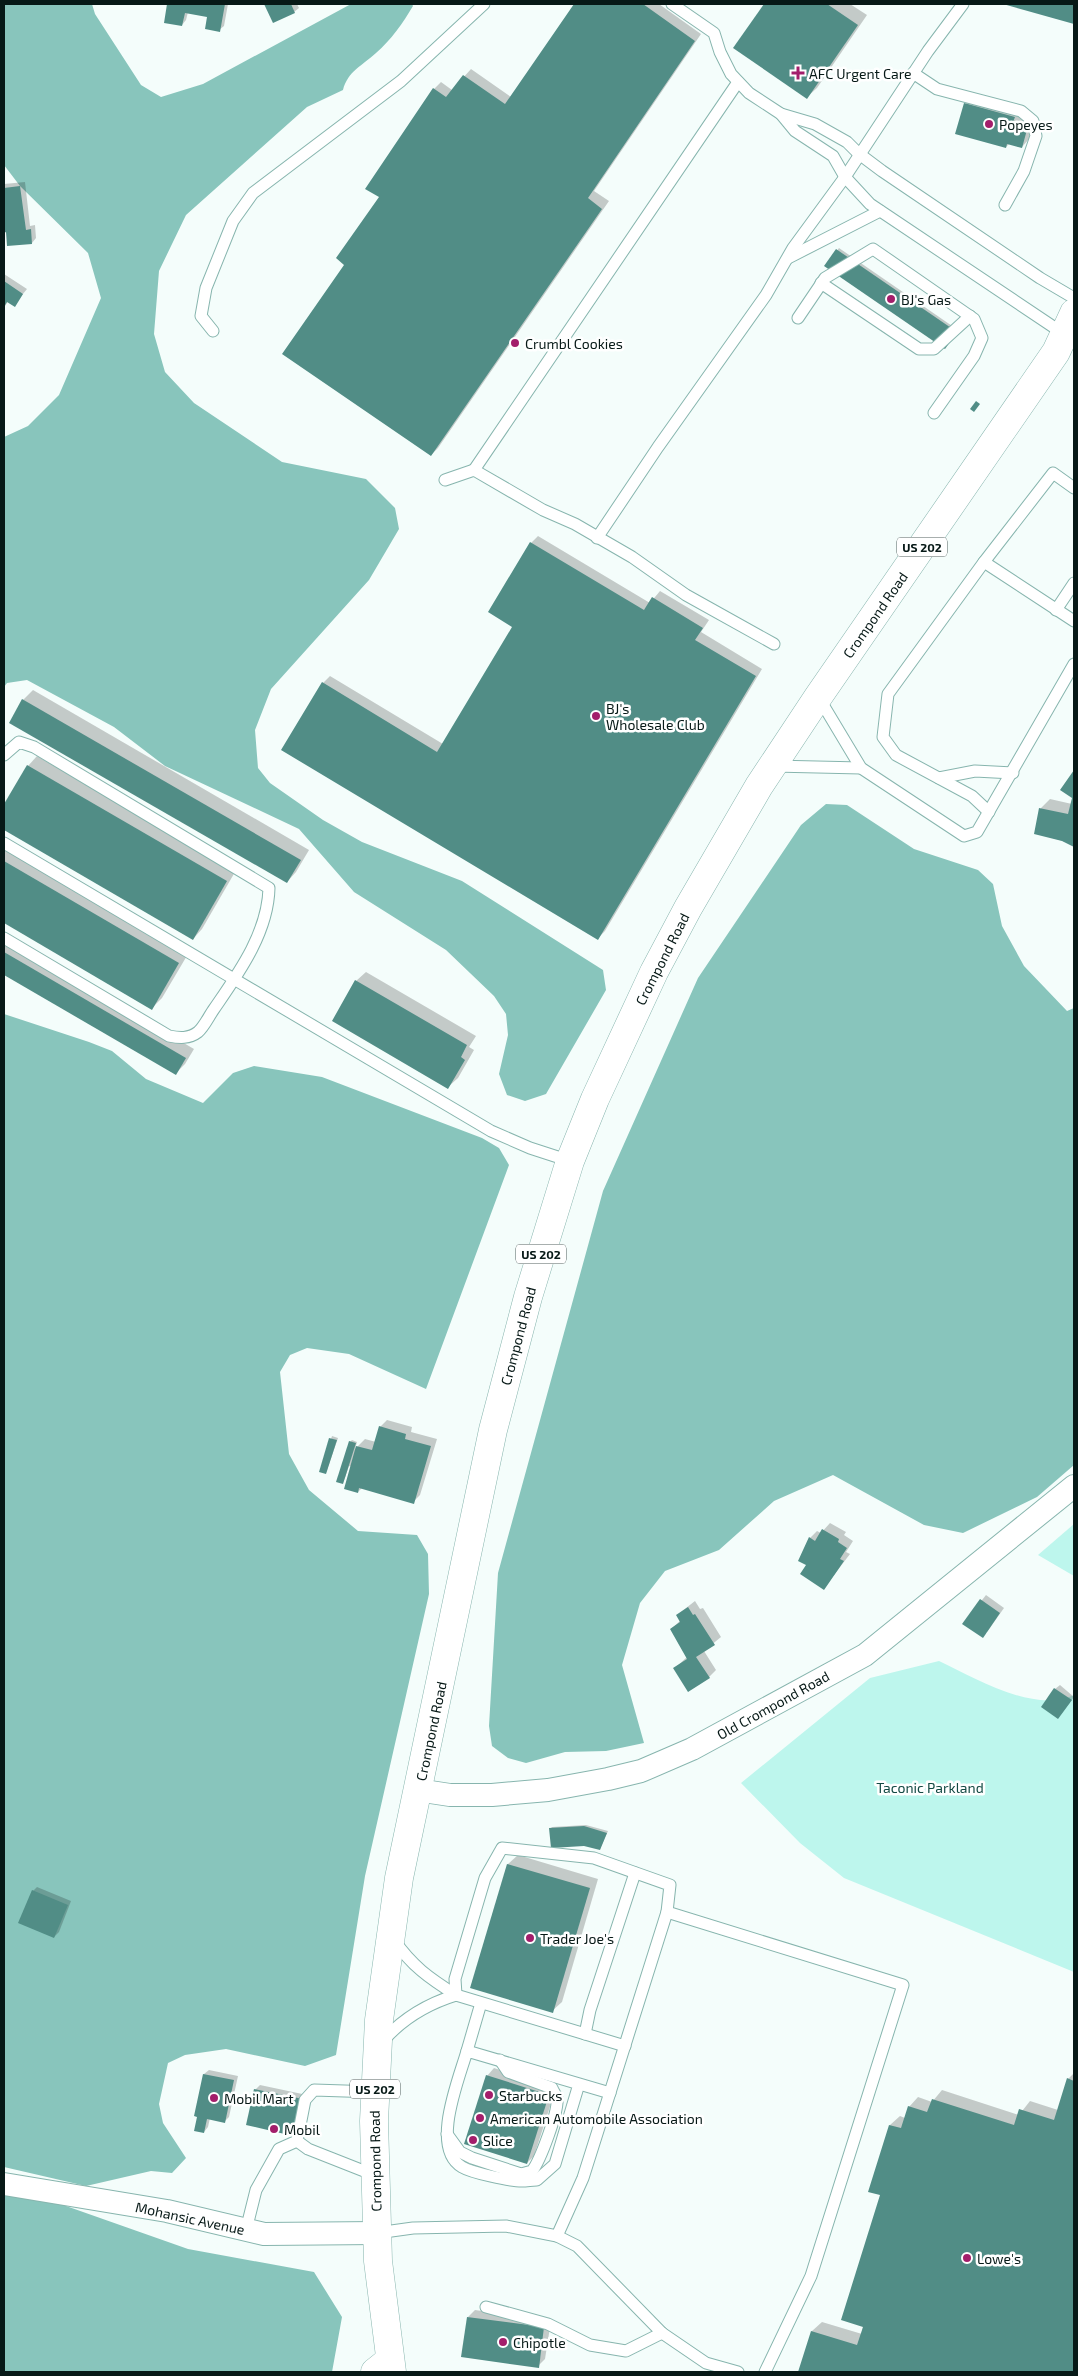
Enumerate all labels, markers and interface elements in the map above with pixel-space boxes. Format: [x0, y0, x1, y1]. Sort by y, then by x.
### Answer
place label: AFC Urgent Care [809, 65, 912, 82]
marker: AFC Urgent Care [791, 66, 805, 80]
place label: Popeyes [999, 116, 1053, 133]
marker: Popeyes [983, 118, 995, 130]
place label: BJ's Gas [901, 291, 951, 308]
marker: BJ's Gas [885, 293, 897, 305]
place label: Crumbl Cookies [525, 335, 623, 352]
marker: Crumbl Cookies [509, 337, 521, 349]
road number: US 202 [897, 538, 947, 556]
street label: Crompond Road [839, 569, 911, 661]
place label: BJ's Wholesale Club [606, 700, 705, 733]
marker: BJ's Wholesale Club [590, 710, 602, 722]
street label: Crompond Road [631, 910, 693, 1008]
road number: US 202 [516, 1244, 566, 1264]
street label: Crompond Road [497, 1285, 539, 1387]
street label: Old Crompond Road [714, 1667, 832, 1743]
street label: Crompond Road [412, 1680, 450, 1782]
park label: Taconic Parkland [876, 1779, 984, 1796]
place label: Trader Joe's [540, 1930, 614, 1947]
marker: Trader Joe's [524, 1932, 536, 1944]
road number: US 202 [350, 2080, 400, 2098]
place label: Starbucks [499, 2087, 562, 2104]
marker: Starbucks [483, 2089, 495, 2101]
place label: Mobil Mart [224, 2090, 294, 2107]
marker: Mobil Mart [208, 2092, 220, 2104]
street label: Crompond Road [366, 2110, 384, 2212]
place label: American Automobile Association [490, 2110, 703, 2127]
marker: American Automobile Association [474, 2112, 486, 2124]
place label: Mobil [284, 2121, 321, 2138]
marker: Mobil [268, 2123, 280, 2135]
place label: Slice [483, 2132, 513, 2149]
marker: Slice [467, 2134, 479, 2146]
street label: Mohansic Avenue [134, 2198, 246, 2238]
place label: Lowe's [977, 2250, 1021, 2267]
marker: Lowe's [961, 2252, 973, 2264]
place label: Chipotle [513, 2334, 566, 2351]
marker: Chipotle [497, 2336, 509, 2348]

